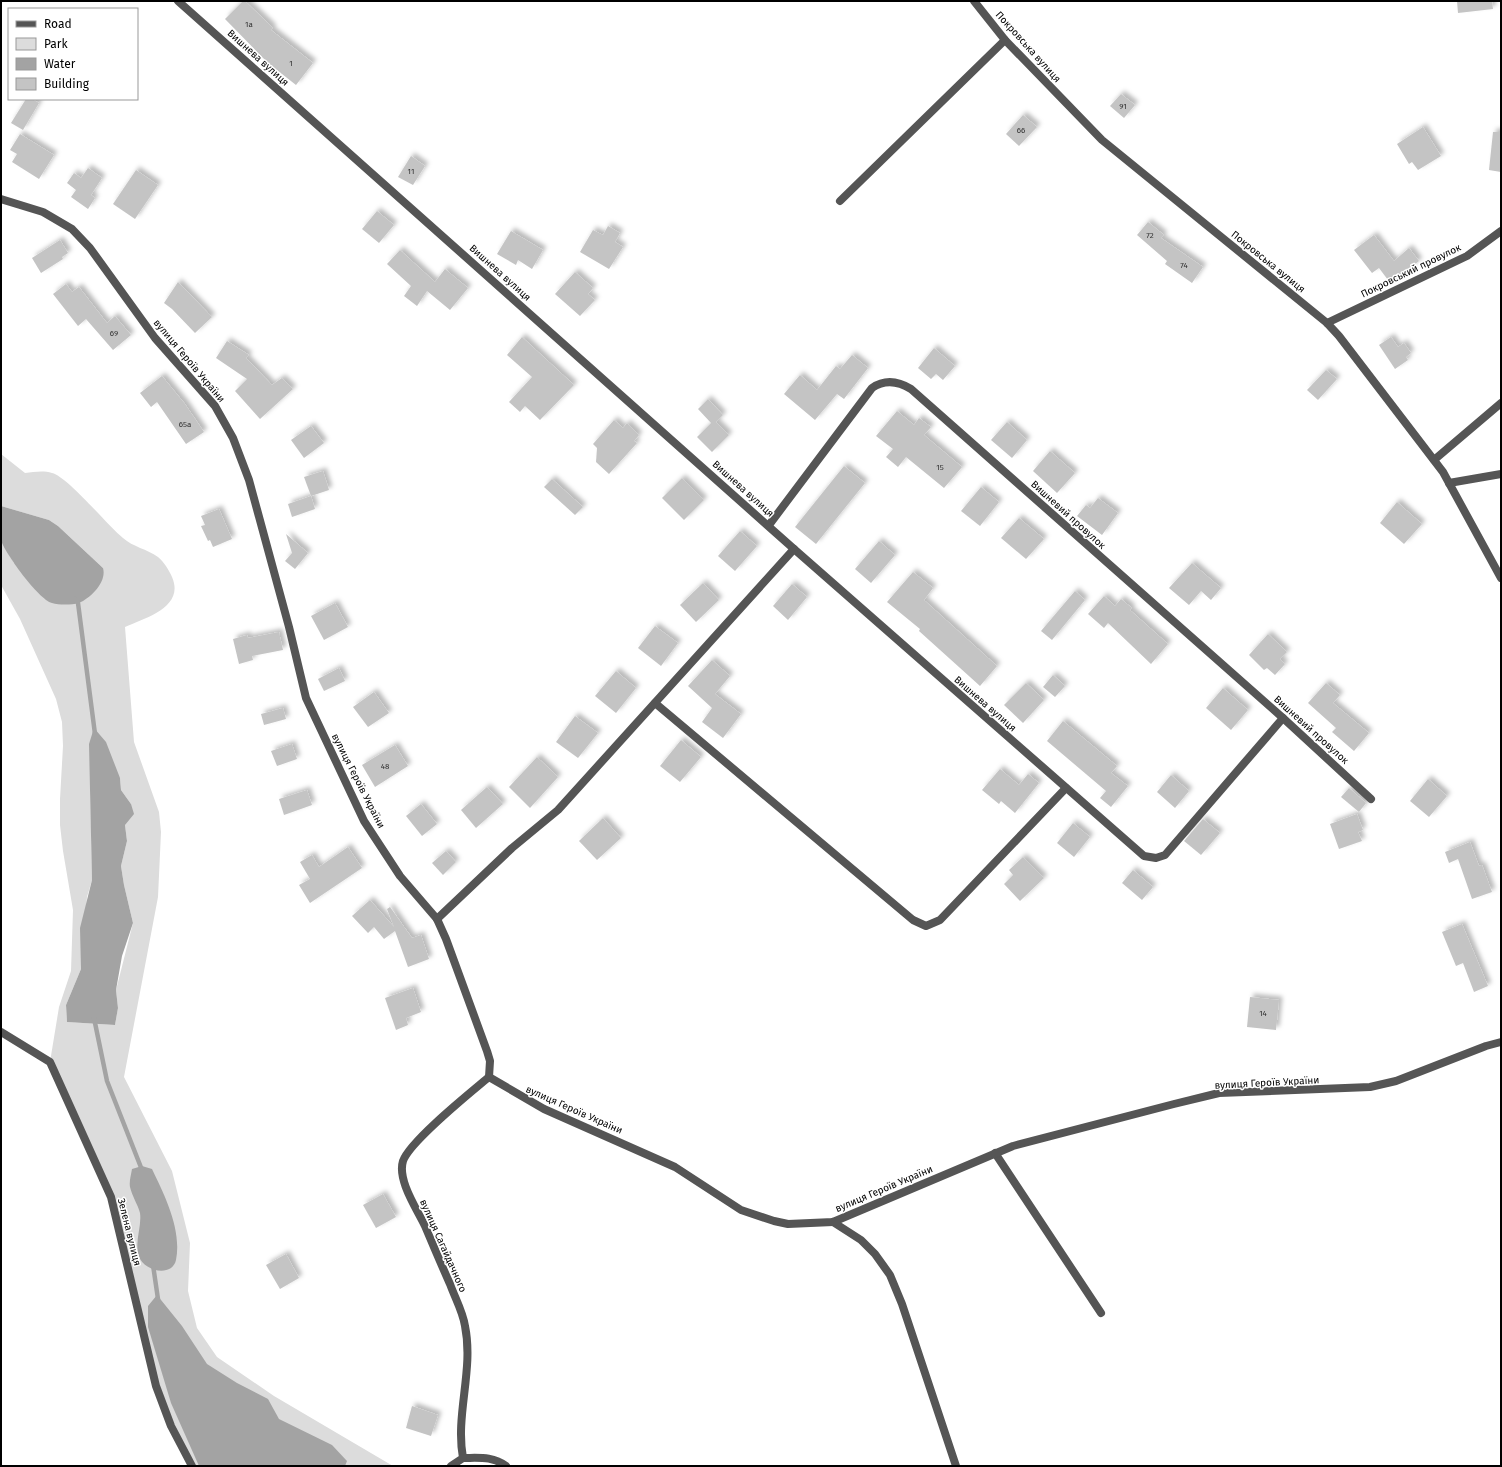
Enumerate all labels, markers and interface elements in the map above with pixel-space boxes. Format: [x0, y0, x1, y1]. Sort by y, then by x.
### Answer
legend [8, 8, 138, 100]
street label: Покровська вулиця [993, 9, 1063, 85]
text: Road [44, 17, 72, 31]
house number: 1а [245, 20, 253, 29]
street label: Вишнева вулиця [225, 27, 291, 89]
text: Park [44, 37, 68, 51]
text: Water [44, 57, 76, 71]
house number: 1 [289, 59, 293, 68]
text: Building [44, 77, 90, 91]
house number: 91 [1119, 102, 1127, 111]
house number: 66 [1017, 126, 1025, 135]
house number: 11 [408, 167, 414, 176]
street label: Покровська вулиця [1229, 228, 1307, 296]
house number: 72 [1146, 231, 1154, 240]
street label: Покровський провулок [1359, 241, 1464, 300]
street label: Вишнева вулиця [467, 242, 533, 304]
house number: 74 [1180, 261, 1188, 270]
street label: вулиця Героїв України [151, 316, 228, 405]
house number: 69 [110, 329, 118, 338]
house number: 65а [179, 420, 191, 429]
street label: Вишнева вулиця [710, 458, 776, 520]
house number: 15 [936, 463, 944, 472]
street label: Вишневий провулок [1028, 478, 1108, 552]
street label: Вишнева вулиця [951, 674, 1019, 734]
street label: Вишневий провулок [1271, 693, 1351, 767]
street label: вулиця Героїв України [329, 731, 388, 830]
house number: 48 [381, 762, 390, 771]
house number: 14 [1259, 1009, 1268, 1018]
street label: вулиця Героїв України [1214, 1073, 1320, 1092]
street label: вулиця Героїв України [524, 1082, 625, 1137]
street label: вулиця Героїв України [833, 1162, 935, 1215]
street label: Зелена вулиця [115, 1197, 143, 1267]
street label: вулиця Сагайдачного [417, 1198, 469, 1295]

